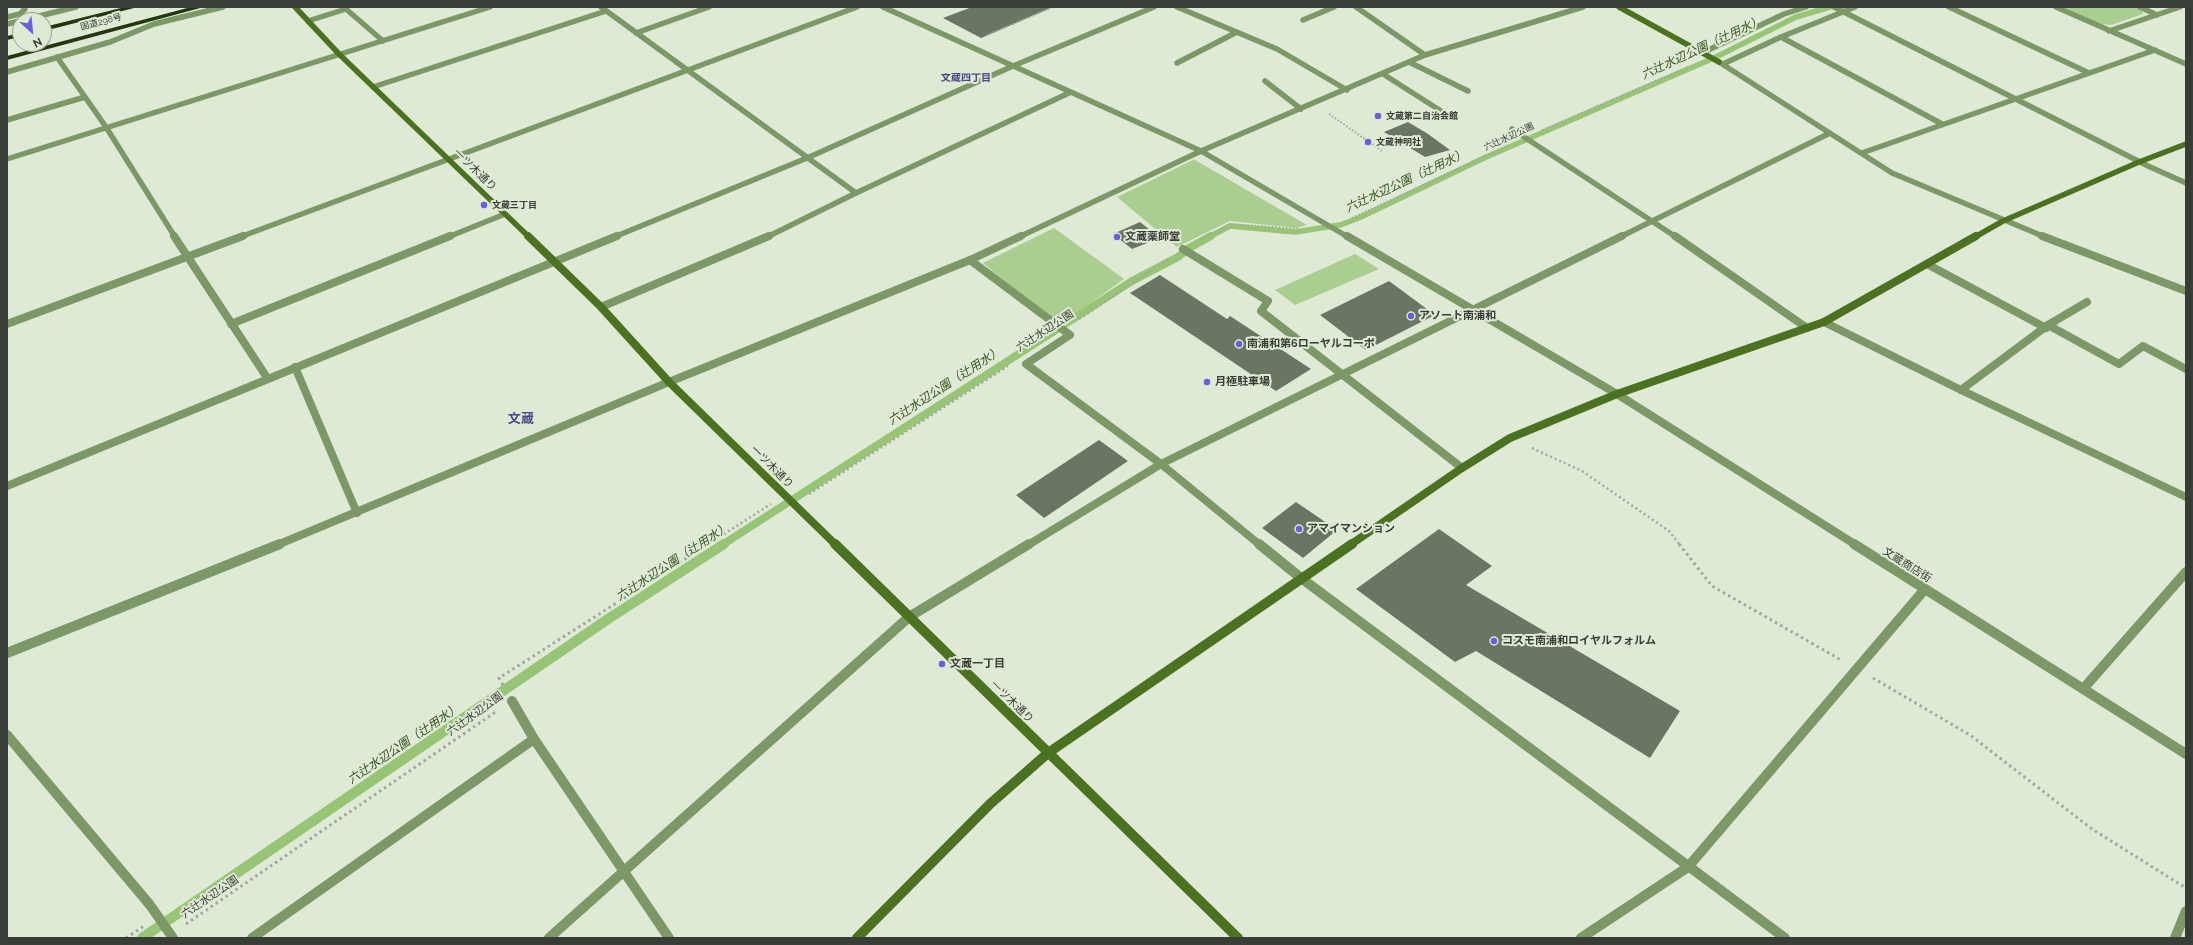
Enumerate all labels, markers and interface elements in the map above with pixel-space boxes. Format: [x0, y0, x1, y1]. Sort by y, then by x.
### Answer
street label: 国道298号 [79, 11, 123, 33]
north arrow [12, 12, 52, 52]
water label: 六辻水辺公園（辻用水） [1639, 14, 1765, 82]
text: N [31, 35, 44, 50]
district label: 文蔵四丁目 [941, 72, 991, 84]
marker: 文蔵第二自治会館 [1373, 111, 1383, 121]
place label: 文蔵第二自治会館 [1386, 111, 1458, 121]
street label: 六辻水辺公園 [1482, 121, 1536, 153]
marker: 文蔵神明社 [1363, 137, 1373, 147]
place label: 文蔵神明社 [1376, 137, 1421, 147]
street label: 一ツ木通り [451, 146, 499, 194]
water label: 六辻水辺公園（辻用水） [1343, 147, 1469, 215]
marker: 文蔵三丁目 [479, 200, 489, 210]
place label: 文蔵三丁目 [492, 200, 537, 210]
place label: 文蔵薬師堂 [1125, 230, 1180, 244]
marker: 文蔵薬師堂 [1112, 232, 1122, 242]
street label: 六辻水辺公園 [1014, 307, 1076, 355]
place label: アソート南浦和 [1419, 309, 1496, 323]
marker: アソート南浦和 [1406, 311, 1416, 321]
place label: 南浦和第6ローヤルコーポ [1247, 337, 1375, 351]
marker: 南浦和第6ローヤルコーポ [1234, 339, 1244, 349]
water label: 六辻水辺公園（辻用水） [886, 344, 1004, 428]
place label: 月極駐車場 [1215, 375, 1270, 389]
marker: 月極駐車場 [1202, 377, 1212, 387]
district label: 文蔵 [508, 411, 534, 427]
street label: 一ツ木通り [748, 443, 796, 491]
water label: 六辻水辺公園（辻用水） [614, 520, 732, 604]
place label: アマイマンション [1307, 522, 1395, 536]
marker: アマイマンション [1294, 524, 1304, 534]
street label: 文蔵商店街 [1880, 545, 1934, 585]
place label: コスモ南浦和ロイヤルフォルム [1502, 634, 1656, 648]
marker: コスモ南浦和ロイヤルフォルム [1489, 636, 1499, 646]
place label: 文蔵一丁目 [950, 657, 1005, 671]
marker: 文蔵一丁目 [937, 659, 947, 669]
street label: 一ツ木通り [988, 678, 1036, 726]
street label: 六辻水辺公園 [444, 689, 506, 739]
water label: 六辻水辺公園（辻用水） [345, 701, 463, 787]
street label: 六辻水辺公園 [179, 873, 241, 921]

